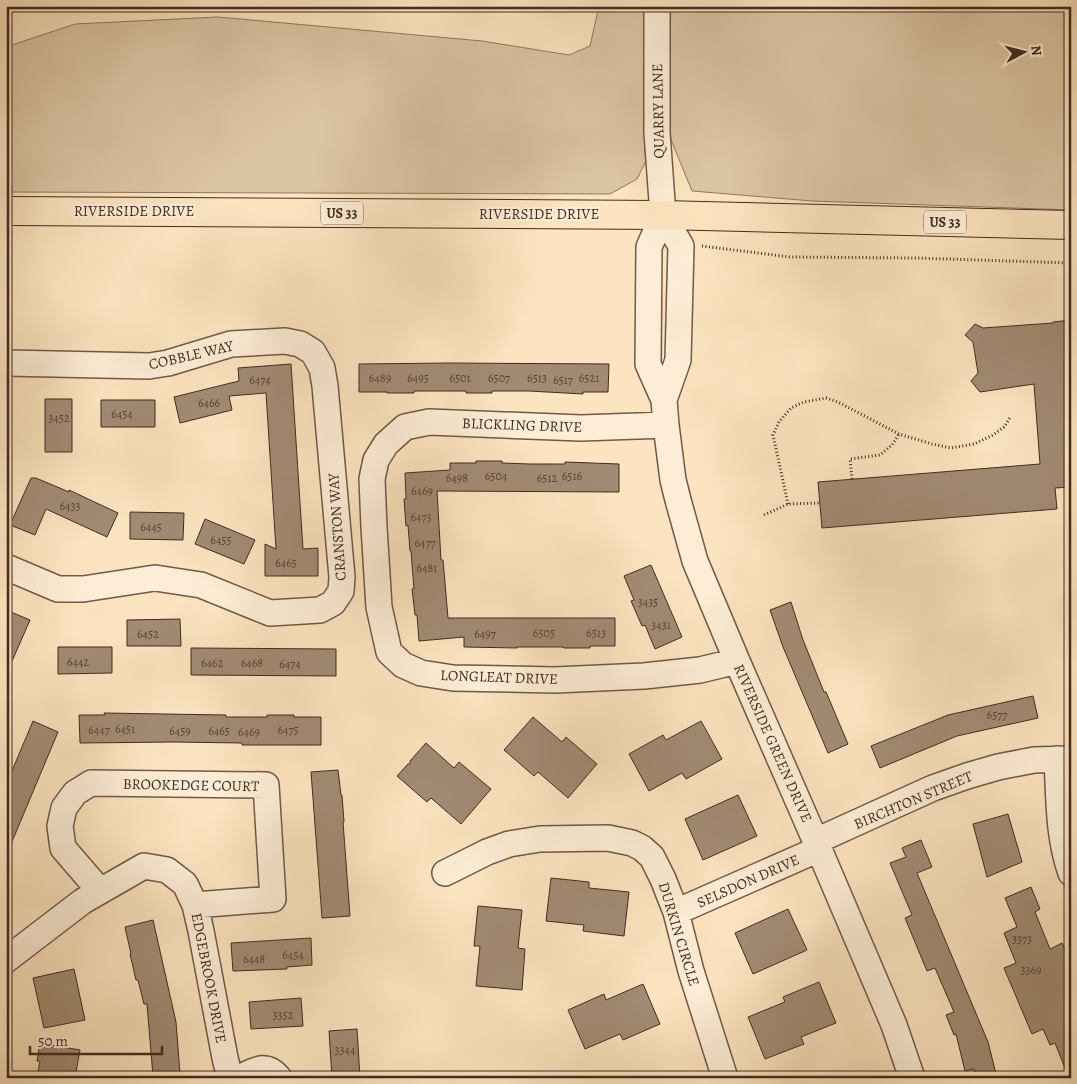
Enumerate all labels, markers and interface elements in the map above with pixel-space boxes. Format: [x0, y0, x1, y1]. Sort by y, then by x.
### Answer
north arrow [1000, 28, 1050, 78]
text: N [1026, 44, 1046, 57]
street label: QUARRY LANE [647, 63, 669, 159]
street label: RIVERSIDE DRIVE [74, 201, 194, 221]
road number: US 33 [321, 202, 363, 224]
street label: RIVERSIDE DRIVE [479, 204, 599, 224]
road number: US 33 [924, 210, 966, 233]
street label: COBBLE WAY [147, 335, 236, 374]
house number: 6489 [369, 370, 391, 386]
house number: 6495 [407, 370, 429, 386]
house number: 6501 [449, 370, 471, 386]
house number: 6507 [488, 370, 511, 386]
house number: 6513 [527, 370, 547, 386]
house number: 6521 [579, 370, 599, 386]
house number: 6474 [249, 372, 271, 388]
house number: 6517 [553, 372, 574, 388]
house number: 6466 [198, 395, 220, 411]
house number: 6454 [111, 406, 133, 422]
house number: 3452 [48, 410, 70, 426]
street label: BLICKLING DRIVE [462, 413, 582, 437]
house number: 6504 [485, 468, 508, 484]
house number: 6516 [562, 468, 583, 484]
house number: 6498 [446, 470, 468, 486]
house number: 6512 [537, 470, 558, 486]
street label: CRANSTON WAY [323, 472, 351, 581]
house number: 6469 [411, 483, 433, 499]
house number: 6433 [60, 498, 80, 514]
house number: 6473 [410, 509, 432, 525]
house number: 6445 [140, 519, 162, 535]
house number: 6455 [210, 532, 232, 548]
house number: 6477 [414, 535, 436, 551]
house number: 6465 [275, 555, 297, 571]
house number: 6481 [417, 560, 437, 576]
house number: 3435 [638, 594, 658, 610]
house number: 3431 [651, 617, 671, 633]
house number: 6505 [533, 625, 555, 641]
house number: 6513 [586, 625, 606, 641]
house number: 6452 [137, 626, 159, 642]
house number: 6497 [474, 626, 497, 642]
house number: 6442 [67, 654, 89, 670]
house number: 6462 [201, 655, 223, 671]
house number: 6468 [241, 655, 263, 671]
house number: 6474 [279, 656, 301, 672]
street label: RIVERSIDE GREEN DRIVE [729, 661, 817, 825]
street label: LONGLEAT DRIVE [440, 665, 558, 689]
house number: 6577 [987, 707, 1008, 723]
house number: 6451 [115, 721, 135, 737]
house number: 6447 [88, 722, 111, 738]
house number: 6475 [277, 722, 299, 738]
house number: 6459 [169, 723, 191, 739]
house number: 6465 [208, 723, 230, 739]
house number: 6469 [238, 724, 260, 740]
street label: BIRCHTON STREET [851, 766, 976, 834]
street label: BROOKEDGE COURT [123, 774, 260, 796]
street label: SELSDON DRIVE [694, 849, 802, 913]
street label: DURKIN CIRCLE [654, 879, 704, 989]
street label: EDGEBROOK DRIVE [187, 911, 231, 1045]
house number: 3373 [1012, 931, 1032, 947]
house number: 6454 [282, 947, 304, 963]
house number: 6448 [243, 951, 265, 967]
house number: 3369 [1021, 962, 1042, 978]
house number: 3352 [273, 1007, 294, 1023]
scale bar [30, 1024, 162, 1056]
text: 50 m [38, 1031, 68, 1051]
house number: 3344 [335, 1042, 356, 1058]

